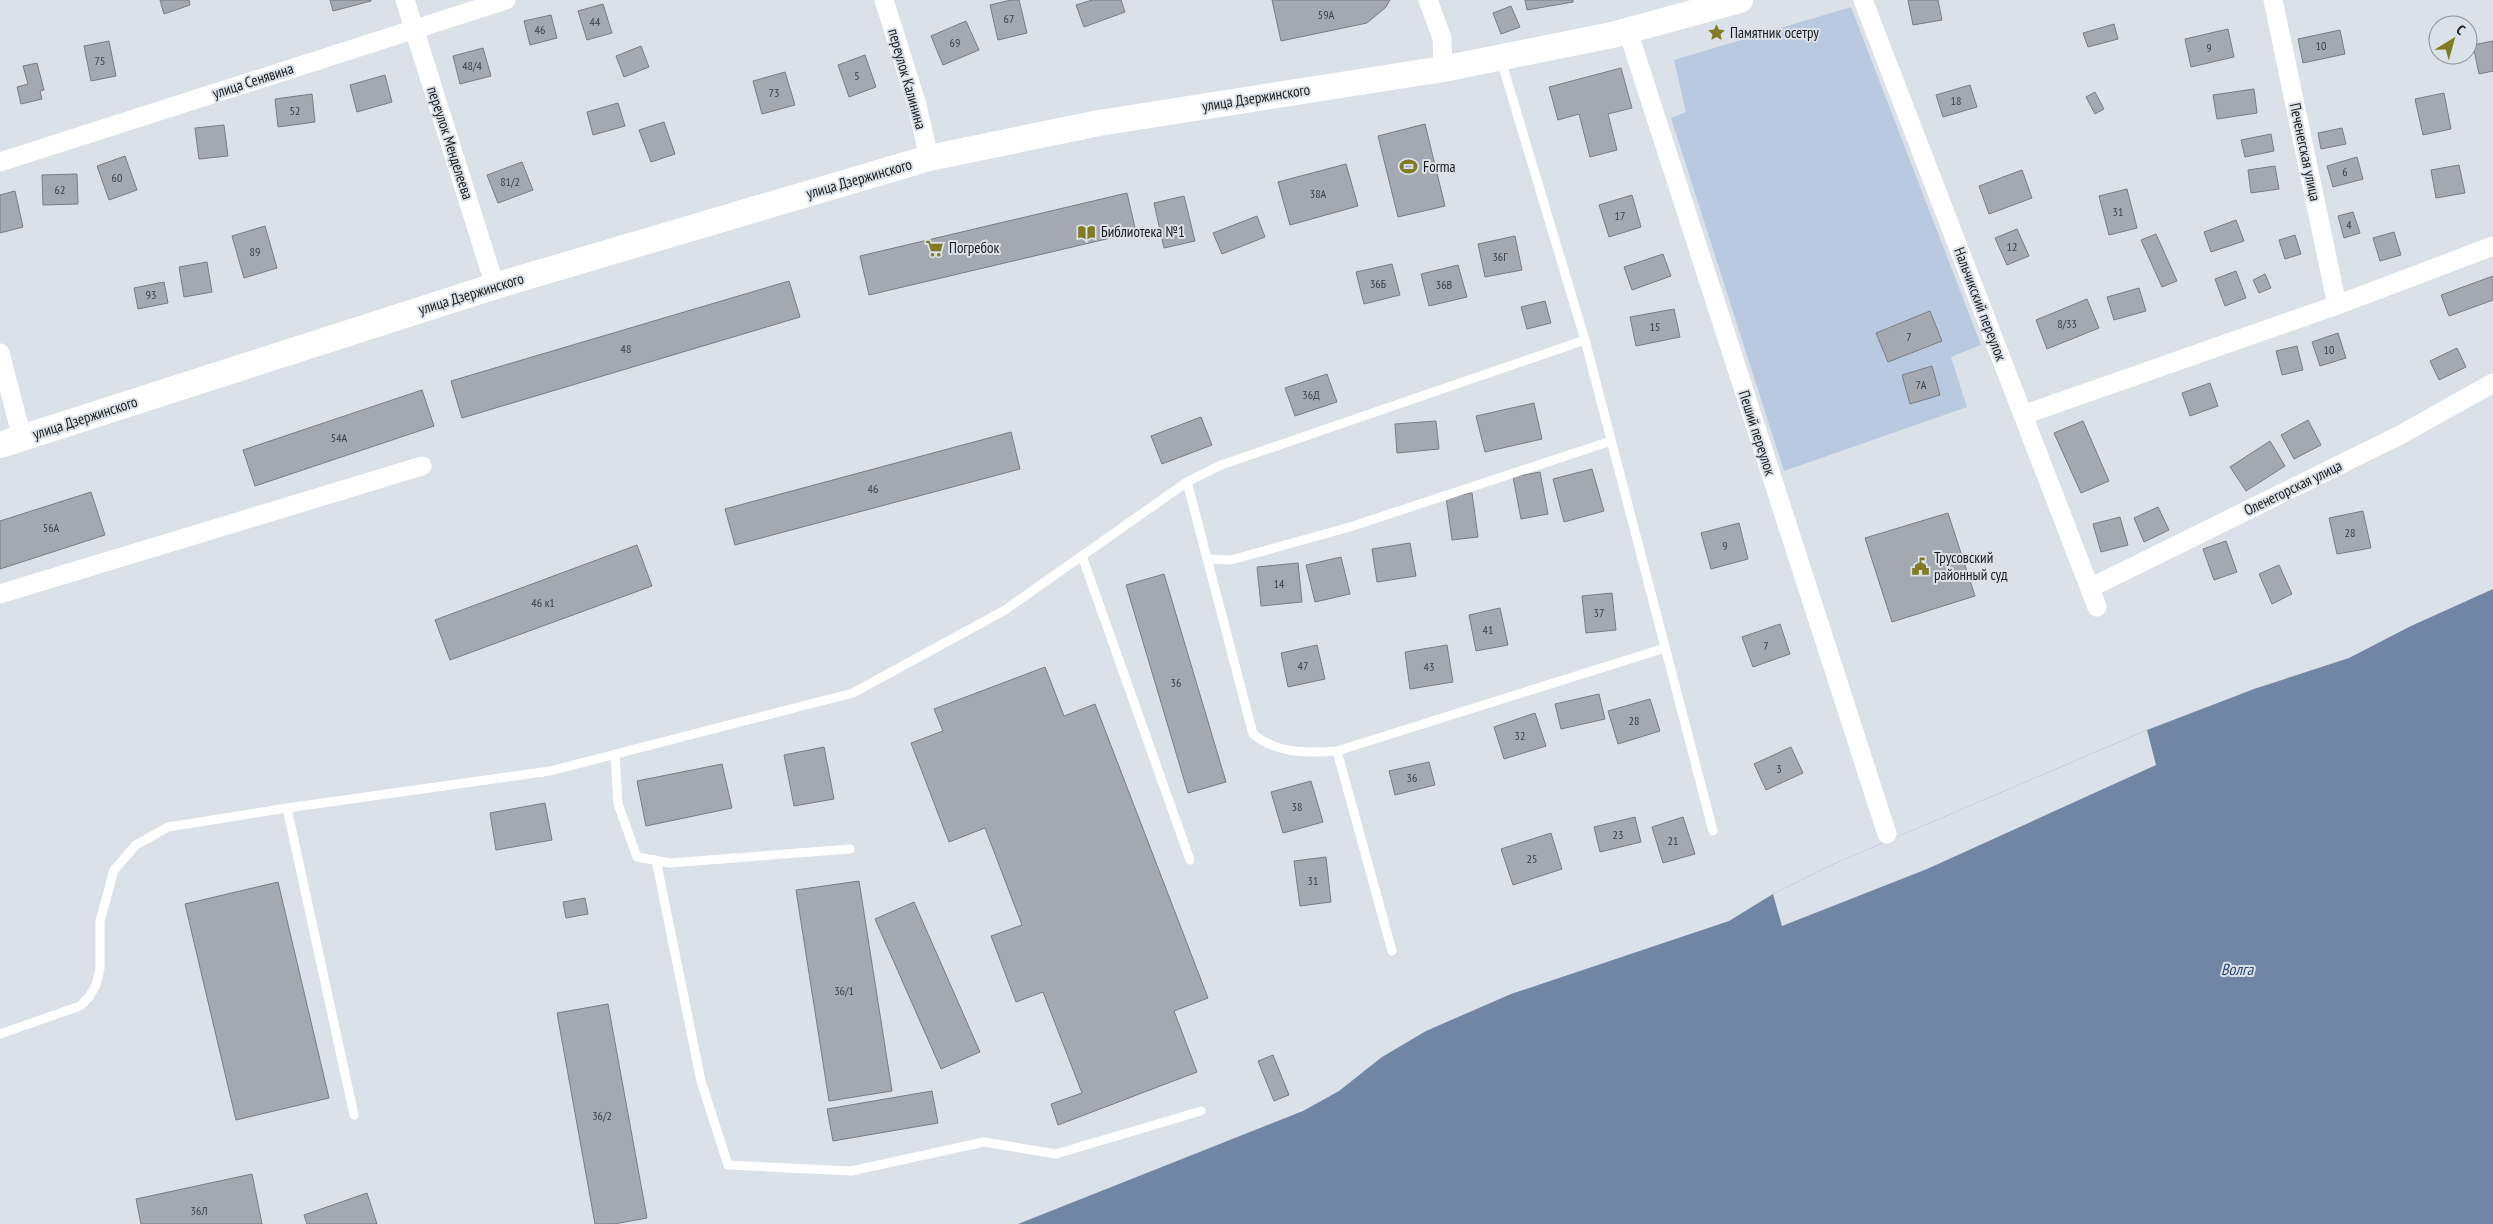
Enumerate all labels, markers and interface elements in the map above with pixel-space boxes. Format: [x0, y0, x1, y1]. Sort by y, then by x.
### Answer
house number: 59А [1318, 7, 1335, 22]
house number: 67 [1004, 11, 1014, 26]
house number: 44 [590, 14, 601, 29]
north arrow [2428, 15, 2478, 65]
text: С [2453, 21, 2469, 39]
house number: 46 [535, 22, 545, 37]
place icon: Памятник осетру [1706, 23, 1726, 43]
place label: Памятник осетру [1730, 23, 1819, 42]
street label: переулок Калинина [884, 26, 931, 131]
house number: 69 [950, 35, 960, 50]
house number: 10 [2316, 38, 2326, 53]
house number: 9 [2206, 40, 2212, 55]
house number: 75 [95, 53, 105, 68]
house number: 48/4 [462, 58, 482, 73]
street label: улица Сенявина [210, 59, 296, 103]
house number: 5 [854, 68, 860, 83]
street label: улица Дзержинского [1201, 80, 1311, 115]
street label: переулок Менделеева [423, 84, 478, 202]
house number: 73 [769, 85, 779, 100]
house number: 18 [1951, 93, 1961, 108]
street label: Печенегская улица [2286, 101, 2325, 203]
house number: 52 [290, 103, 300, 118]
street label: улица Дзержинского [804, 154, 914, 203]
sports icon: Forma [1399, 157, 1419, 177]
place label: Forma [1423, 157, 1456, 176]
house number: 6 [2342, 164, 2348, 179]
house number: 60 [112, 170, 122, 185]
house number: 81/2 [500, 174, 520, 189]
house number: 62 [55, 182, 65, 197]
house number: 38А [1310, 186, 1327, 201]
house number: 31 [2113, 204, 2123, 219]
house number: 17 [1615, 208, 1625, 223]
house number: 4 [2346, 217, 2352, 232]
library icon: Библиотека №1 [1077, 222, 1097, 242]
place label: Библиотека №1 [1101, 222, 1185, 241]
supermarket icon: Погребок [925, 238, 945, 258]
place label: Погребок [949, 238, 999, 257]
house number: 12 [2007, 239, 2017, 254]
house number: 89 [250, 244, 260, 259]
street label: Нальчикский переулок [1950, 244, 2011, 363]
house number: 36Г [1492, 249, 1508, 264]
street label: улица Дзержинского [416, 268, 526, 319]
house number: 36Б [1370, 276, 1386, 291]
house number: 36В [1436, 277, 1453, 292]
house number: 93 [146, 287, 156, 302]
house number: 8/33 [2057, 316, 2077, 331]
house number: 15 [1650, 319, 1660, 334]
house number: 7 [1906, 329, 1912, 344]
house number: 48 [621, 341, 631, 356]
house number: 10 [2324, 342, 2334, 357]
house number: 7А [1915, 377, 1927, 392]
house number: 36Д [1302, 387, 1320, 402]
street label: Пеший переулок [1735, 388, 1780, 478]
street label: улица Дзержинского [30, 392, 140, 443]
house number: 54А [331, 430, 348, 445]
street label: Оленегорская улица [2241, 456, 2345, 520]
house number: 46 [868, 481, 878, 496]
house number: 56А [43, 520, 60, 535]
house number: 28 [2345, 525, 2355, 540]
house number: 9 [1722, 538, 1728, 553]
place label: Трусовский районный суд [1934, 548, 2008, 584]
public building icon: Трусовский районный суд [1910, 557, 1930, 577]
house number: 14 [1274, 576, 1285, 591]
house number: 46 к1 [531, 595, 555, 610]
house number: 37 [1594, 605, 1604, 620]
house number: 41 [1483, 622, 1493, 637]
house number: 7 [1763, 638, 1769, 653]
house number: 47 [1298, 658, 1308, 673]
house number: 43 [1424, 659, 1434, 674]
house number: 36 [1171, 675, 1181, 690]
house number: 28 [1629, 713, 1639, 728]
house number: 32 [1515, 728, 1525, 743]
house number: 3 [1776, 761, 1782, 776]
house number: 36 [1407, 770, 1417, 785]
house number: 38 [1292, 799, 1302, 814]
house number: 23 [1613, 827, 1623, 842]
house number: 21 [1668, 833, 1678, 848]
house number: 25 [1527, 851, 1537, 866]
house number: 31 [1308, 873, 1318, 888]
water label: Волга [2221, 959, 2255, 979]
house number: 36/1 [834, 983, 854, 998]
house number: 36/2 [592, 1108, 612, 1123]
house number: 36Л [191, 1203, 207, 1218]

